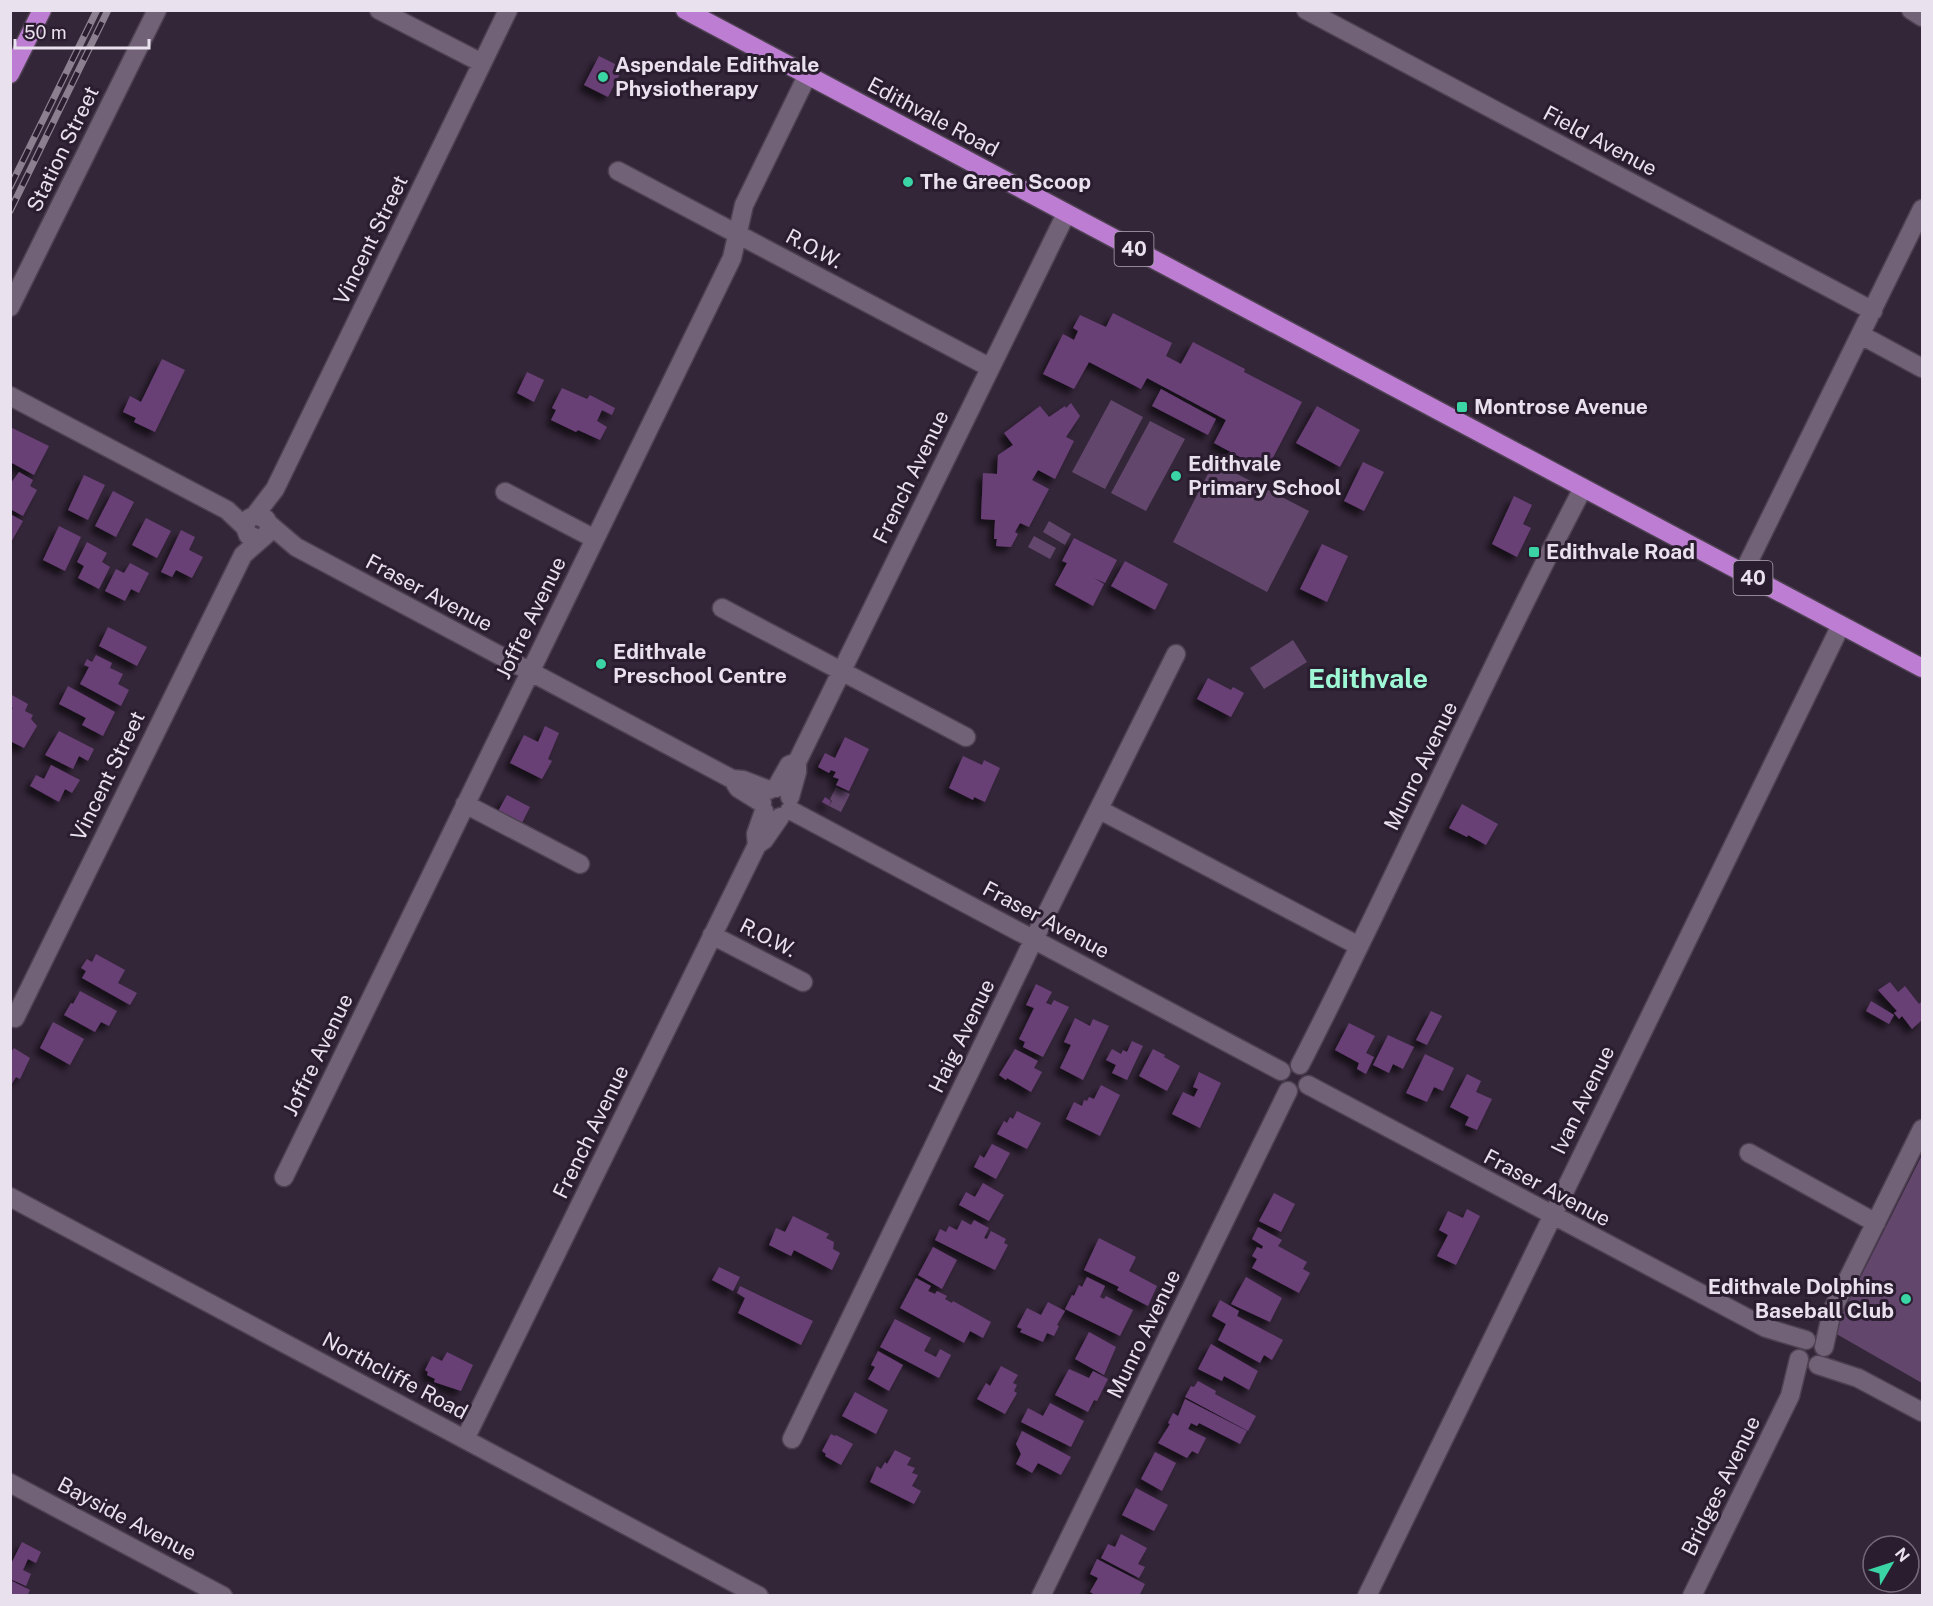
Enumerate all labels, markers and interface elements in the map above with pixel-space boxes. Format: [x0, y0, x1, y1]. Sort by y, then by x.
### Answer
scale bar [15, 12, 148, 50]
text: 50 m [24, 22, 67, 43]
place label: Aspendale Edithvale Physiotherapy [615, 52, 819, 101]
marker: Aspendale Edithvale Physiotherapy [596, 70, 610, 84]
street label: Edithvale Road [863, 71, 1003, 162]
street label: Station Street [21, 82, 104, 216]
street label: Field Avenue [1539, 100, 1661, 181]
place label: The Green Scoop [920, 169, 1091, 194]
street label: Vincent Street [328, 171, 413, 309]
marker: The Green Scoop [901, 175, 915, 189]
street label: R.O.W. [782, 223, 847, 274]
road number: 40 [1114, 232, 1154, 266]
place label: Montrose Avenue [1474, 394, 1648, 419]
marker: Montrose Avenue [1455, 400, 1469, 414]
street label: French Avenue [868, 406, 954, 547]
place label: Edithvale Primary School [1188, 451, 1341, 500]
marker: Edithvale Primary School [1169, 469, 1183, 483]
place label: Edithvale Road [1546, 539, 1695, 564]
marker: Edithvale Road [1527, 545, 1541, 559]
street label: Fraser Avenue [362, 549, 497, 636]
street label: Joffre Avenue [490, 553, 571, 683]
road number: 40 [1734, 561, 1772, 595]
place label: Edithvale Preschool Centre [613, 639, 787, 688]
marker: Edithvale Preschool Centre [594, 657, 608, 671]
district label: Edithvale [1308, 662, 1428, 694]
street label: Munro Avenue [1379, 697, 1462, 834]
street label: Vincent Street [65, 707, 150, 845]
street label: Fraser Avenue [979, 876, 1114, 963]
street label: R.O.W. [736, 913, 801, 962]
street label: Haig Avenue [923, 975, 1000, 1097]
street label: Joffre Avenue [277, 990, 358, 1120]
street label: Ivan Avenue [1546, 1042, 1619, 1158]
street label: French Avenue [548, 1061, 634, 1202]
street label: Fraser Avenue [1480, 1144, 1615, 1231]
street label: Munro Avenue [1102, 1265, 1185, 1402]
place label: Edithvale Dolphins Baseball Club [1708, 1274, 1894, 1323]
marker: Edithvale Dolphins Baseball Club [1899, 1292, 1913, 1306]
street label: Northcliffe Road [318, 1327, 472, 1424]
street label: Bridges Avenue [1676, 1412, 1765, 1560]
street label: Bayside Avenue [54, 1471, 201, 1566]
north arrow [1861, 1534, 1921, 1594]
text: N [1891, 1544, 1914, 1566]

